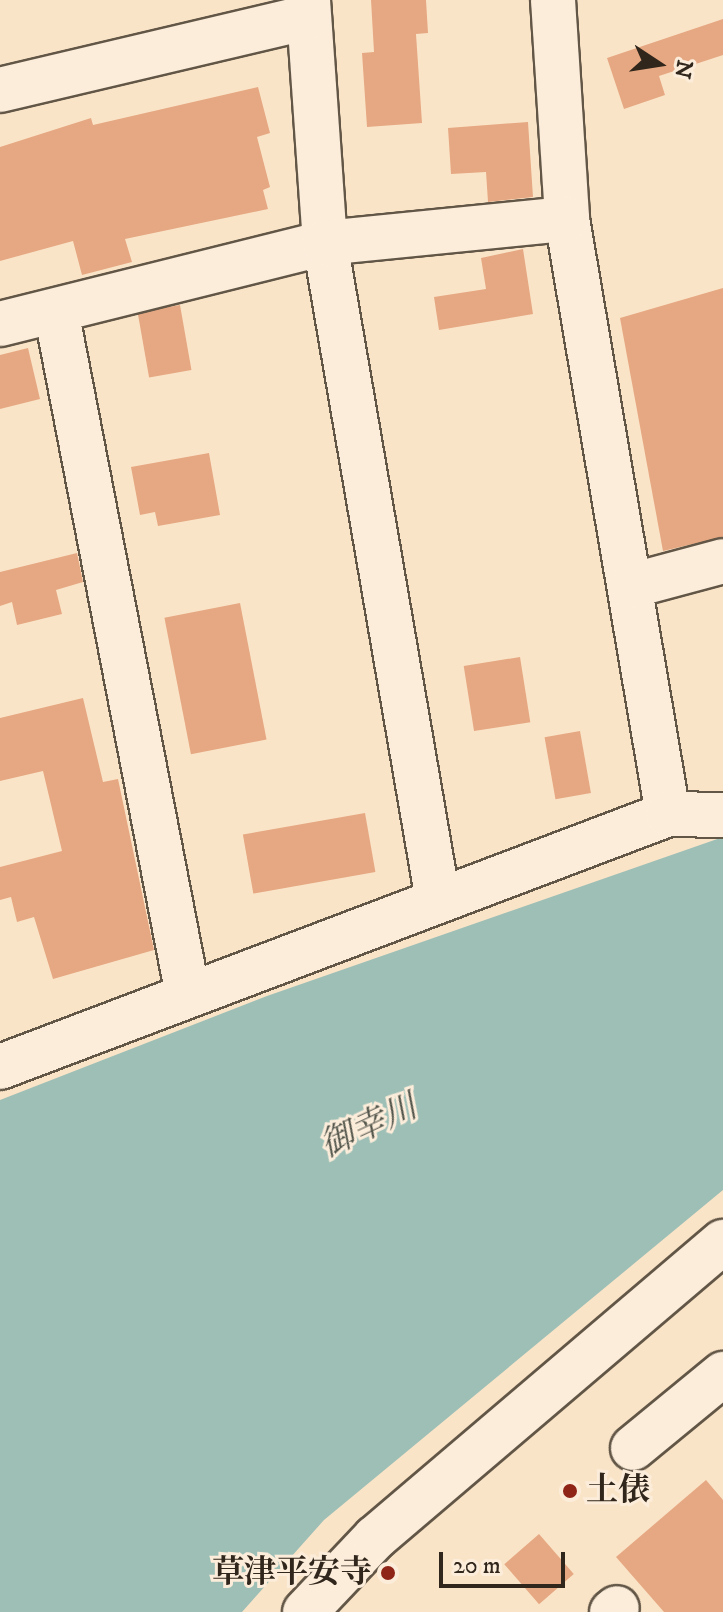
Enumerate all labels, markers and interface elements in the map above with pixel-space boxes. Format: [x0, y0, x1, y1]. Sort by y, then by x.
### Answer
north arrow [619, 24, 699, 104]
text: N [668, 57, 698, 81]
water label: 御幸川 [314, 1087, 424, 1167]
place label: 土俵 [586, 1472, 650, 1510]
marker: 土俵 [561, 1482, 579, 1500]
scale bar [443, 1536, 569, 1586]
text: 20 m [453, 1551, 501, 1581]
place label: 草津平安寺 [212, 1554, 372, 1592]
marker: 草津平安寺 [379, 1564, 397, 1582]

